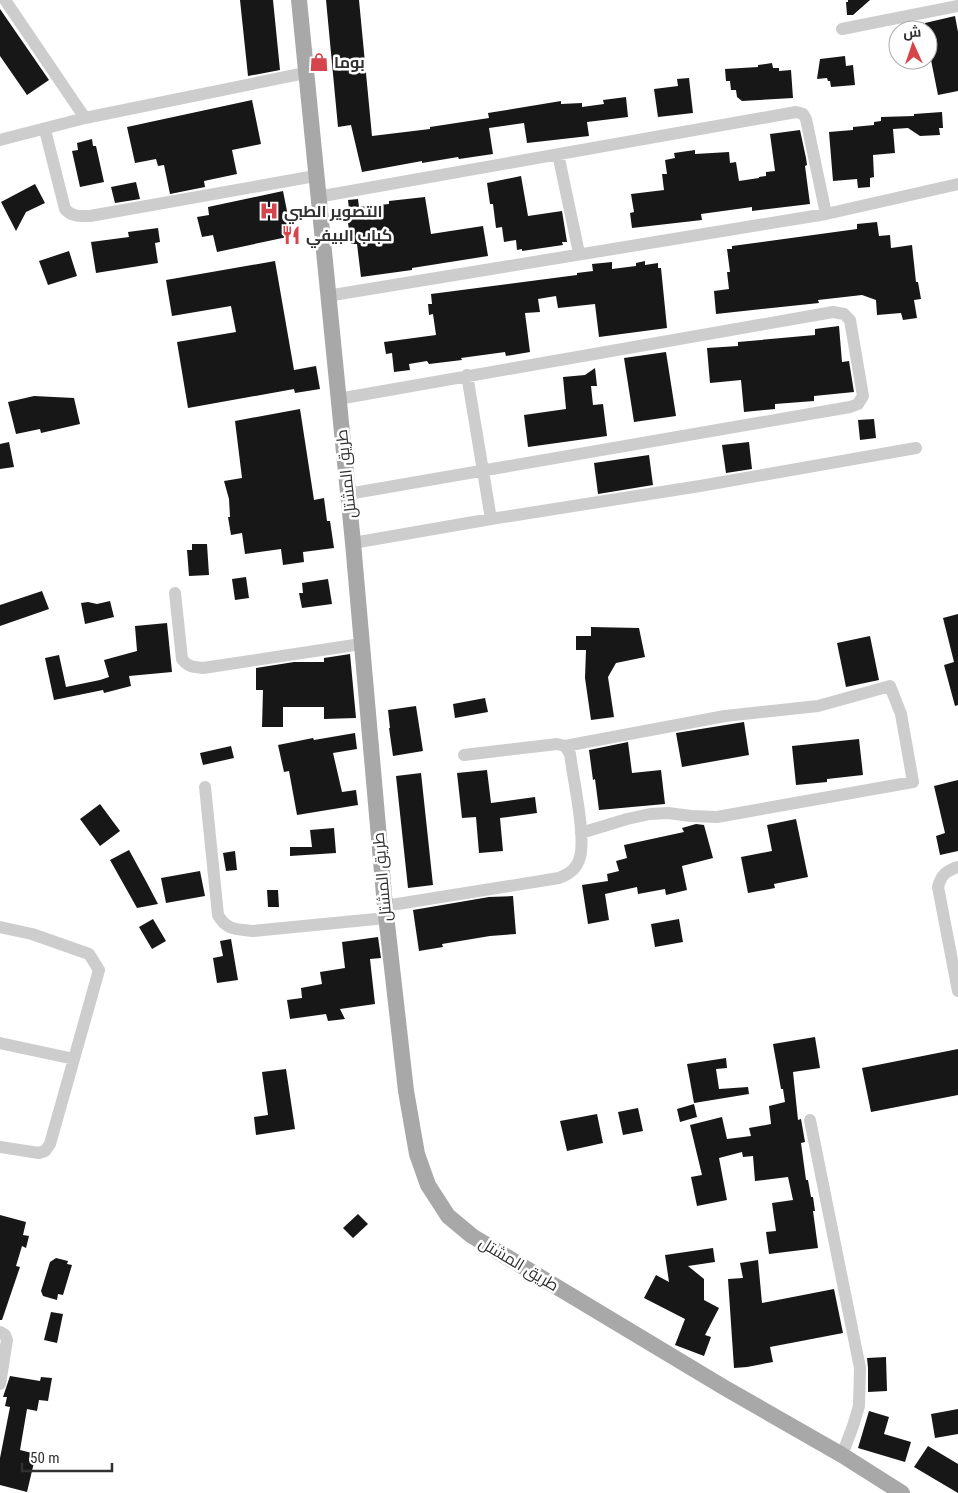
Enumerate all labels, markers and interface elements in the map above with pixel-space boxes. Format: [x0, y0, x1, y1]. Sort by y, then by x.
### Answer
north arrow [888, 20, 938, 70]
text: ش [903, 24, 922, 41]
shop icon: بوما [308, 51, 330, 73]
place label: بوما [334, 53, 365, 72]
hospital icon: التصوير الطبي [258, 200, 280, 222]
place label: التصوير الطبي [284, 202, 382, 224]
restaurant icon: كباب البيفي [280, 224, 302, 246]
place label: كباب البيفي [306, 226, 392, 248]
street label: طريق المشتل [332, 428, 361, 519]
street label: طريق المشتل [369, 832, 396, 922]
street label: طريق المشتل [475, 1233, 562, 1296]
scale bar [22, 1440, 112, 1472]
text: 50 m [30, 1449, 60, 1467]

